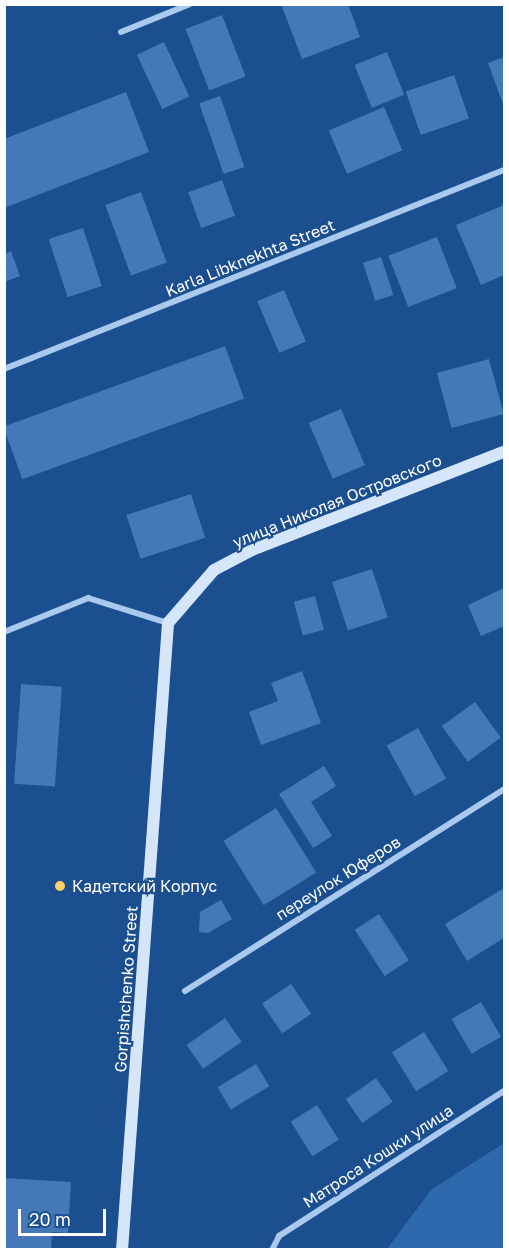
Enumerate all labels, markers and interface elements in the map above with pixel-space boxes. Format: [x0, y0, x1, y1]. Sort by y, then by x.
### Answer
street label: Karla Libknekhta Street [162, 215, 338, 301]
street label: улица Николая Островского [230, 450, 444, 552]
street label: переулок Юферов [272, 832, 404, 924]
place label: Кадетский Корпус [72, 876, 217, 896]
marker: Кадетский Корпус [53, 879, 67, 893]
street label: Gorpishchenko Street [111, 905, 141, 1073]
street label: Матроса Кошки улица [299, 1100, 457, 1212]
scale bar [21, 1197, 110, 1235]
text: 20 m [29, 1208, 71, 1230]

